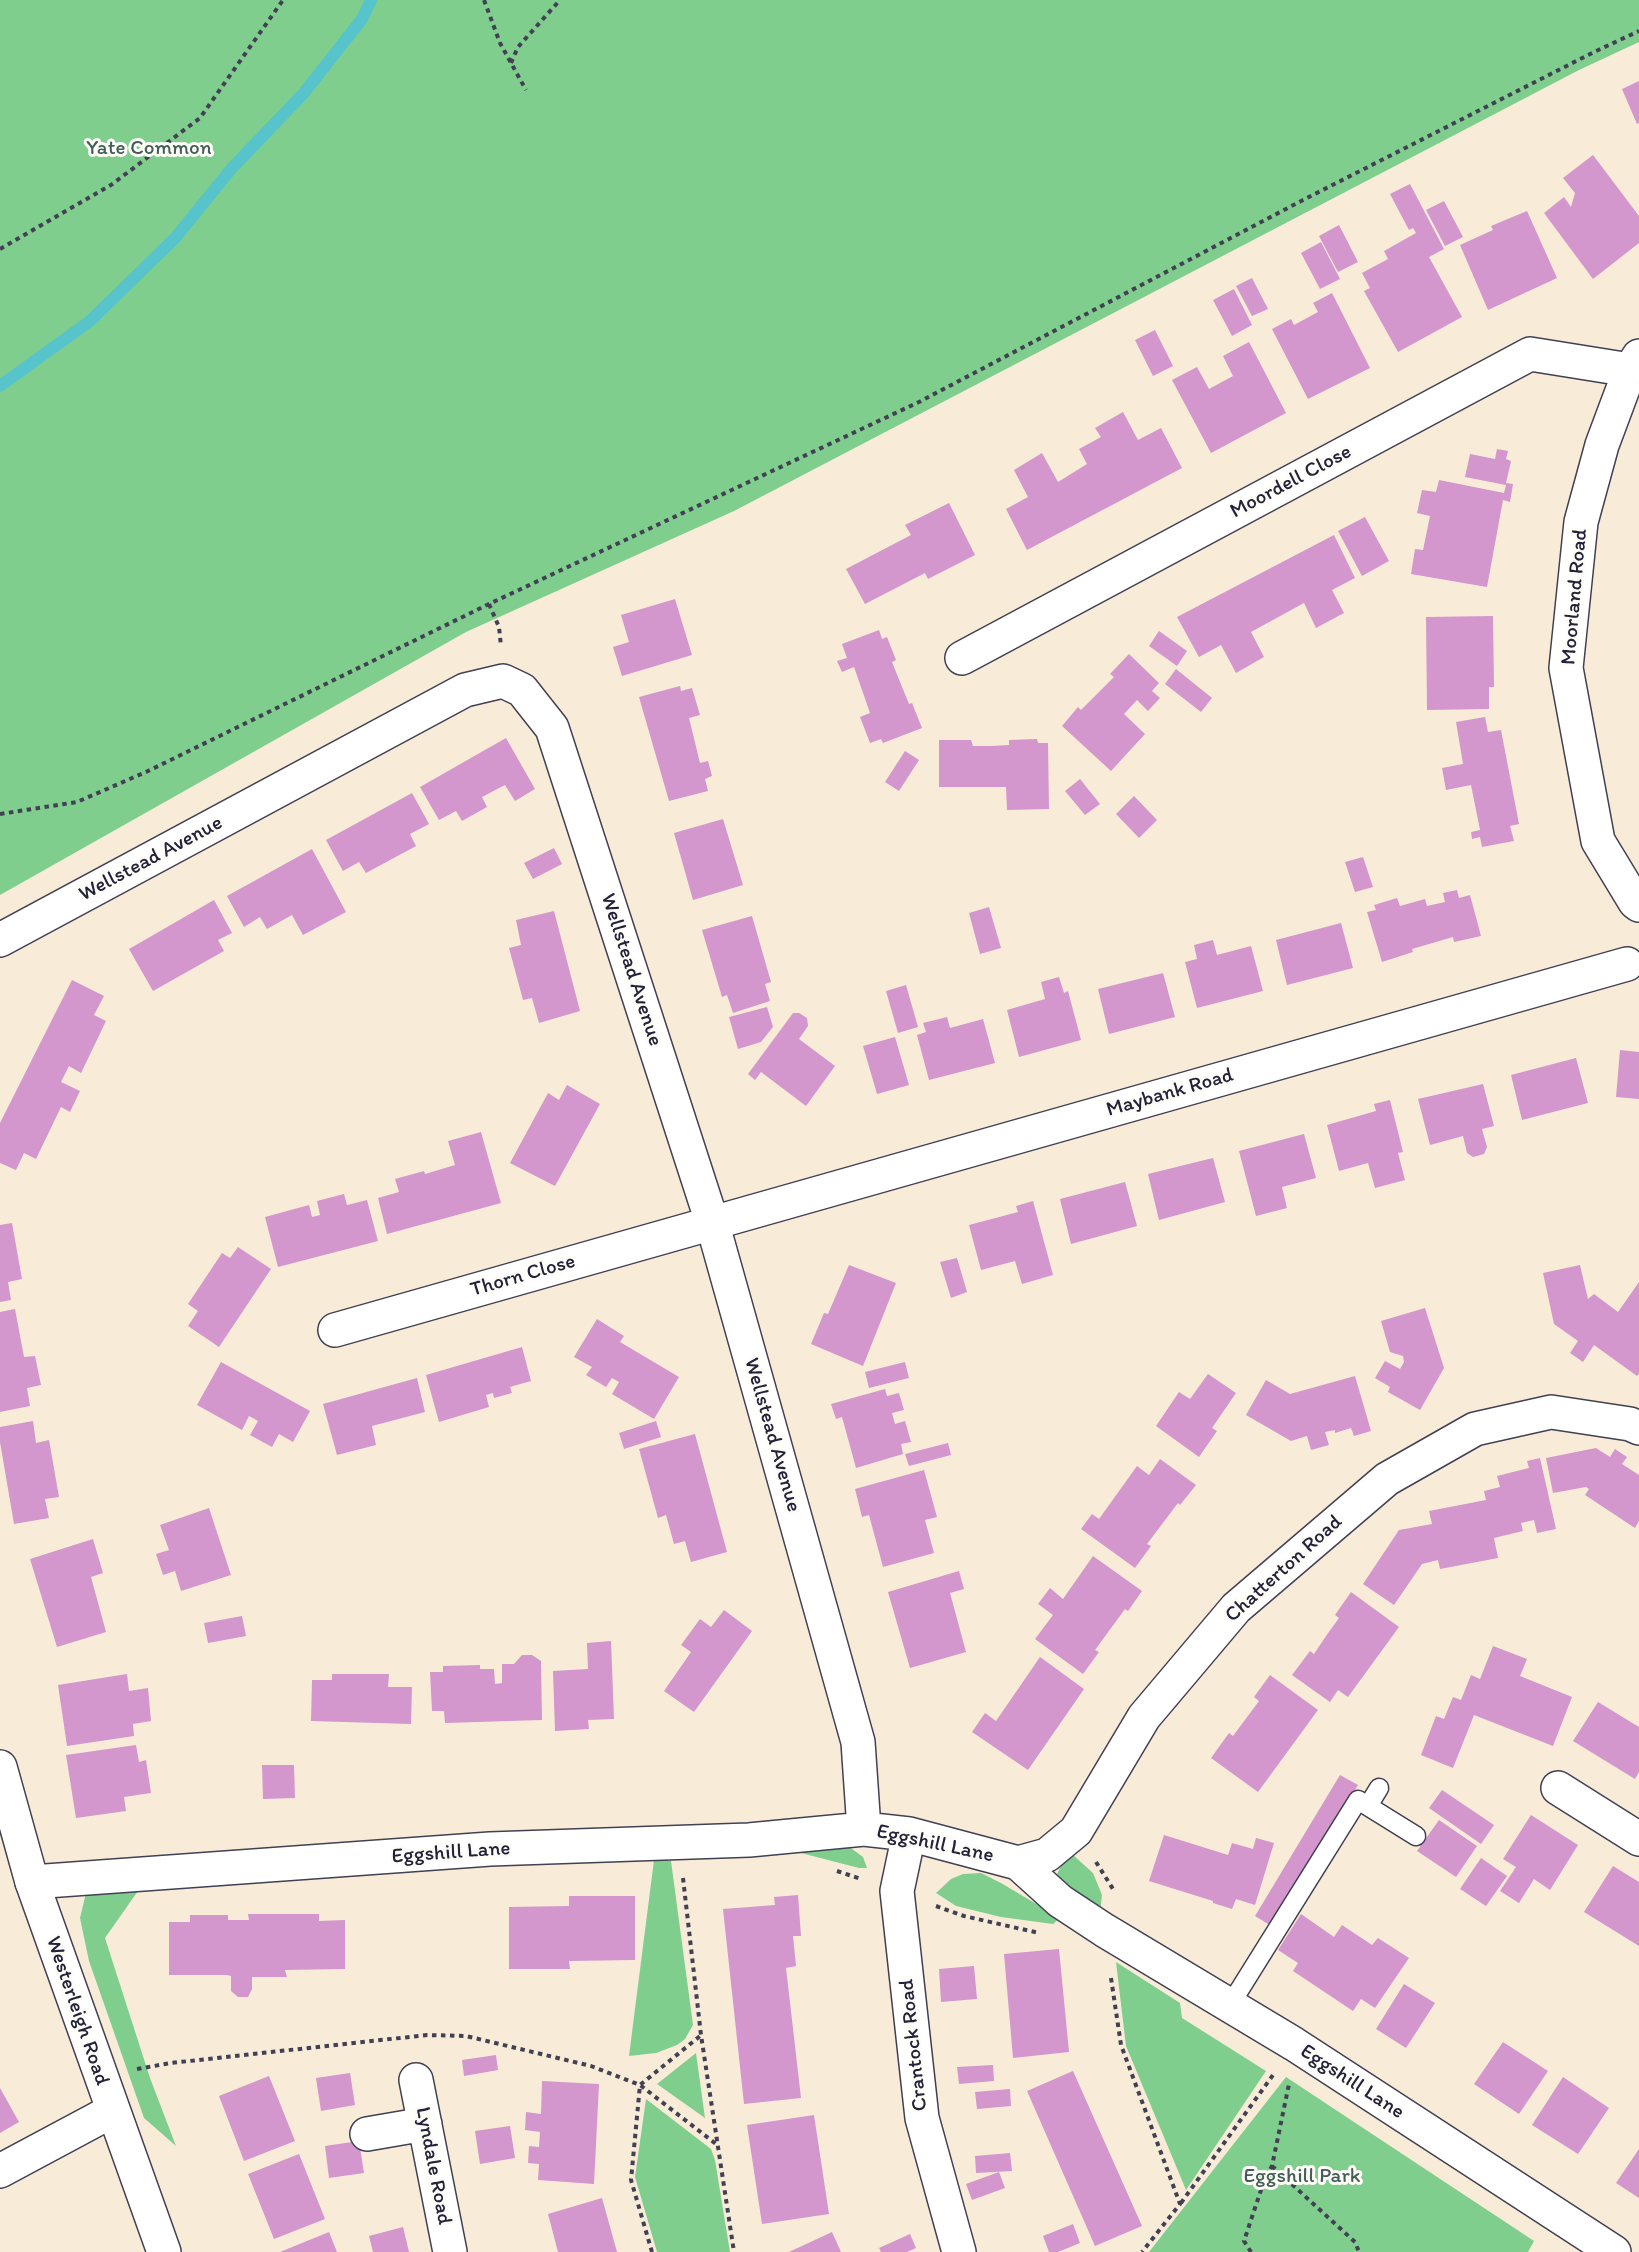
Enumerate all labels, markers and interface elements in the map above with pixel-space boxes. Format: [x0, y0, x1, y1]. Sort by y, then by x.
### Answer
park label: Yate Common [86, 136, 212, 162]
street label: Moordell Close [1226, 439, 1356, 525]
street label: Moorland Road [1556, 528, 1594, 666]
street label: Wellstead Avenue [75, 811, 227, 907]
street label: Wellstead Avenue [594, 891, 668, 1049]
street label: Maybank Road [1104, 1063, 1236, 1123]
street label: Thorn Close [468, 1249, 578, 1303]
street label: Wellstead Avenue [738, 1355, 806, 1515]
street label: Chatterton Road [1220, 1510, 1348, 1628]
street label: Eggshill Lane [874, 1819, 996, 1869]
street label: Eggshill Lane [391, 1836, 511, 1870]
street label: Westerleigh Road [40, 1933, 114, 2089]
street label: Crantock Road [895, 1978, 933, 2112]
street label: Eggshill Lane [1295, 2039, 1409, 2125]
street label: Lyndale Road [409, 2105, 457, 2227]
park label: Eggshill Park [1243, 2164, 1361, 2190]

